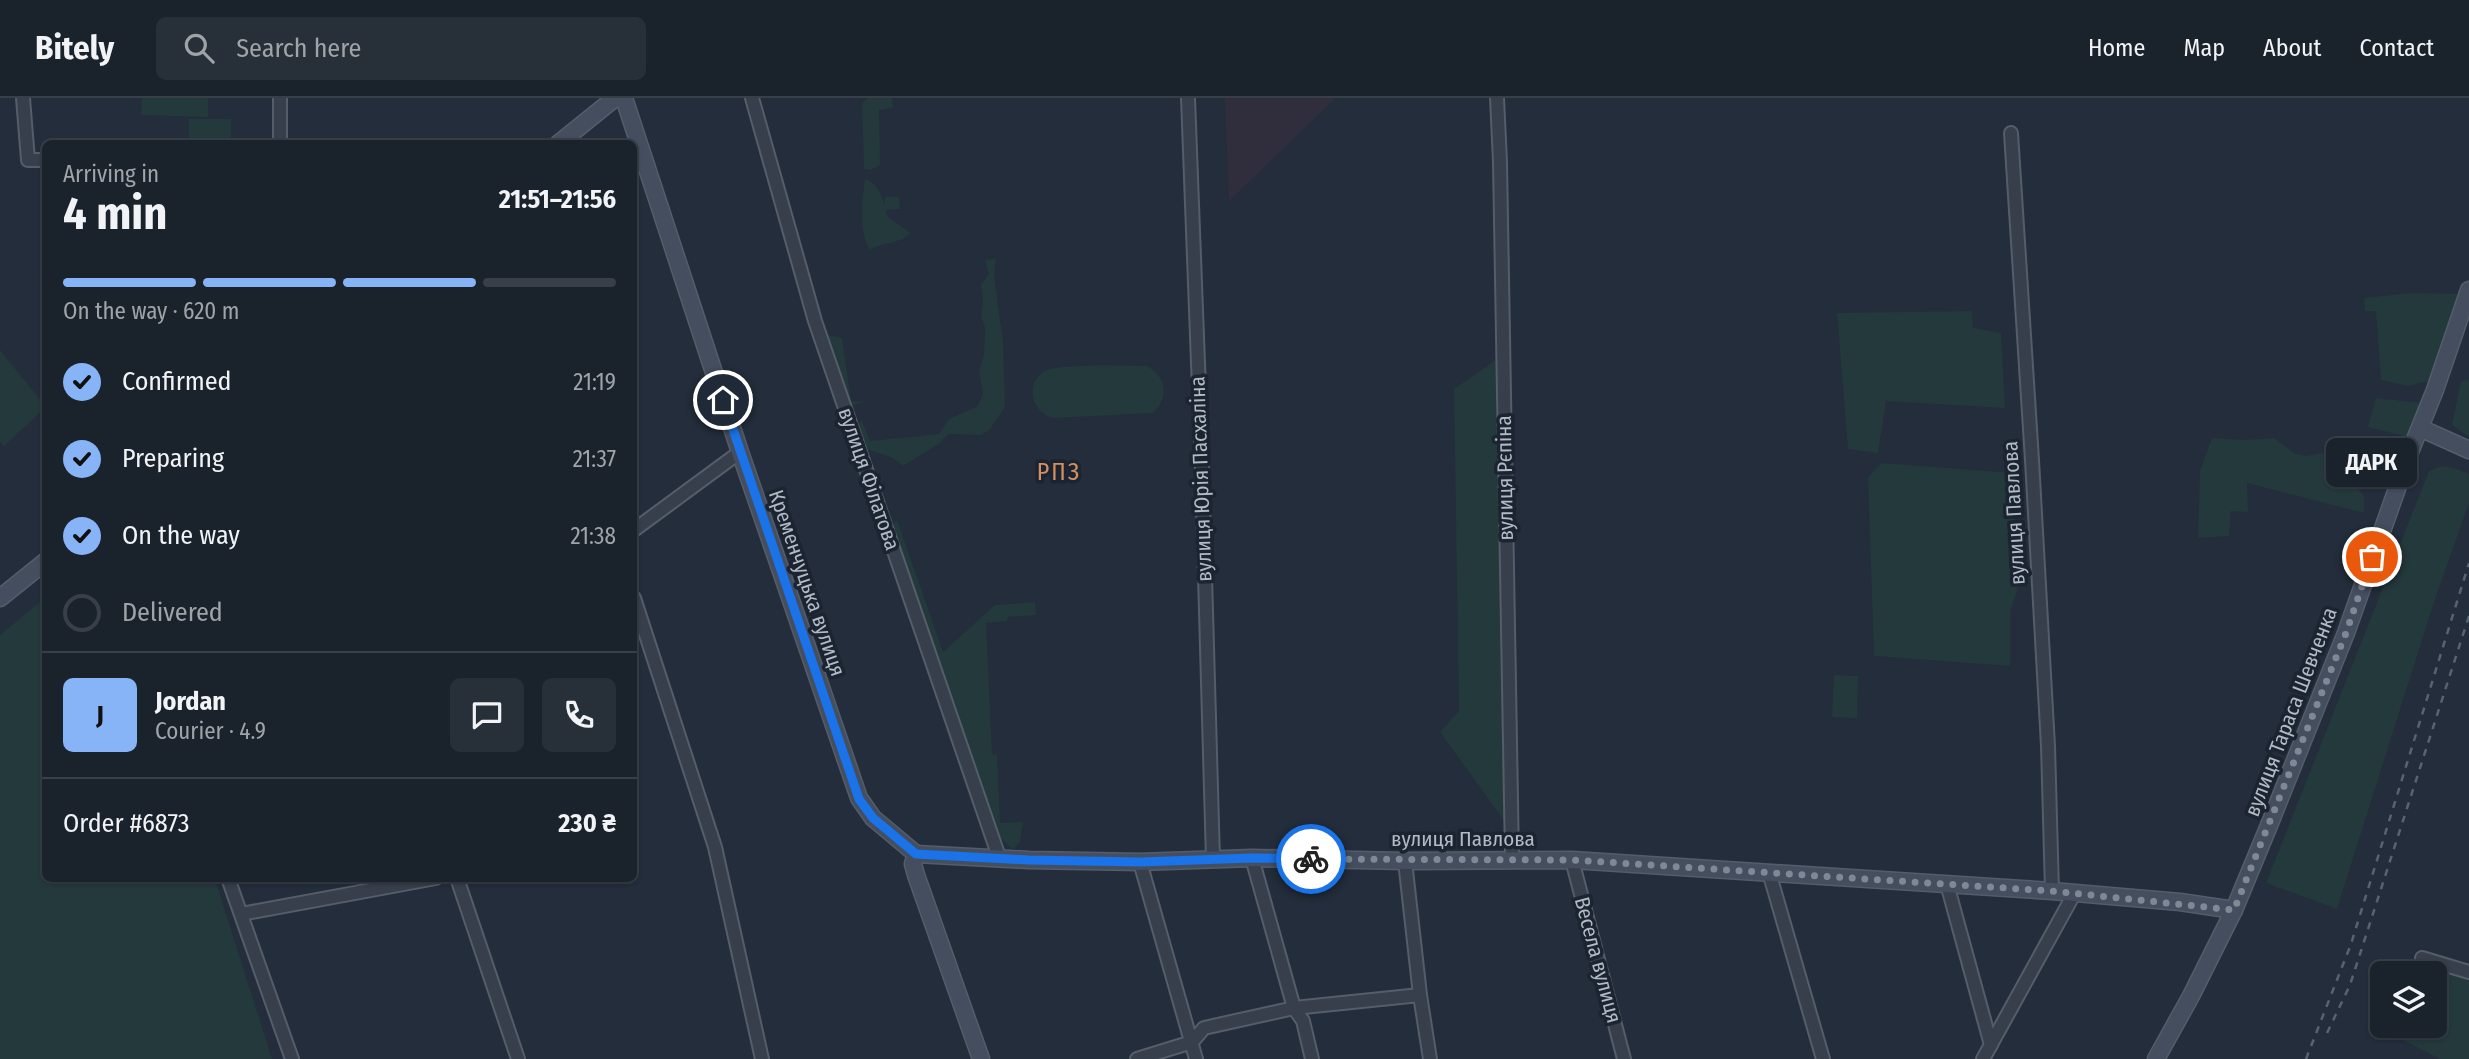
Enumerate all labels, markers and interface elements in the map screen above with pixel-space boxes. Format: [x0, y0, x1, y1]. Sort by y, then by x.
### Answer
search box [156, 17, 646, 80]
text: Bitely [35, 28, 114, 68]
icon: search [180, 29, 218, 67]
text: Search here [236, 33, 361, 64]
text: Home [2088, 34, 2145, 62]
text: Map [2183, 34, 2225, 62]
text: About [2263, 34, 2321, 62]
text: Contact [2359, 34, 2434, 62]
text: Arriving in [63, 160, 159, 188]
text: 21:51–21:56 [499, 184, 616, 215]
text: 4 min [63, 186, 167, 241]
text: On the way · 620 m [63, 297, 239, 325]
icon: check [63, 363, 101, 401]
text: Confirmed [122, 366, 232, 397]
text: 21:19 [573, 368, 616, 396]
pin [693, 370, 753, 430]
street label: вулиця Юрія Пасхаліна [1184, 376, 1218, 582]
icon: home [704, 381, 742, 419]
street label: вулиця Філатова [832, 404, 906, 554]
street label: вулиця Рєпіна [1491, 415, 1519, 541]
callout: ДАРК [2326, 438, 2418, 487]
icon: check [63, 440, 101, 478]
street label: вулиця Павлова [1997, 441, 2031, 585]
text: Preparing [122, 443, 224, 474]
text: 21:37 [573, 445, 616, 473]
text: ДАРК [2346, 448, 2397, 476]
district label: РПЗ [1037, 458, 1081, 486]
street label: Кременчуцька вулиця [763, 486, 851, 680]
icon: check [63, 517, 101, 555]
text: On the way [122, 520, 240, 551]
text: 21:38 [570, 522, 616, 550]
pin [2342, 527, 2402, 587]
icon: bag [2353, 538, 2391, 576]
text: Delivered [122, 597, 223, 628]
street label: вулиця Тараса Шевченка [2239, 604, 2343, 820]
button: chat [450, 678, 524, 752]
button: phone [542, 678, 616, 752]
text: Jordan [155, 686, 226, 717]
text: J [96, 700, 104, 731]
text: Courier · 4.9 [155, 717, 266, 745]
text: Order #6873 [63, 808, 190, 839]
text: 230 ₴ [558, 808, 616, 839]
courier [1276, 824, 1346, 894]
street label: вулиця Павлова [1391, 826, 1535, 852]
icon: bike [1292, 840, 1330, 878]
street label: Весела вулиця [1569, 894, 1627, 1026]
map controls [2370, 961, 2447, 1038]
button: layers [2370, 961, 2447, 1038]

